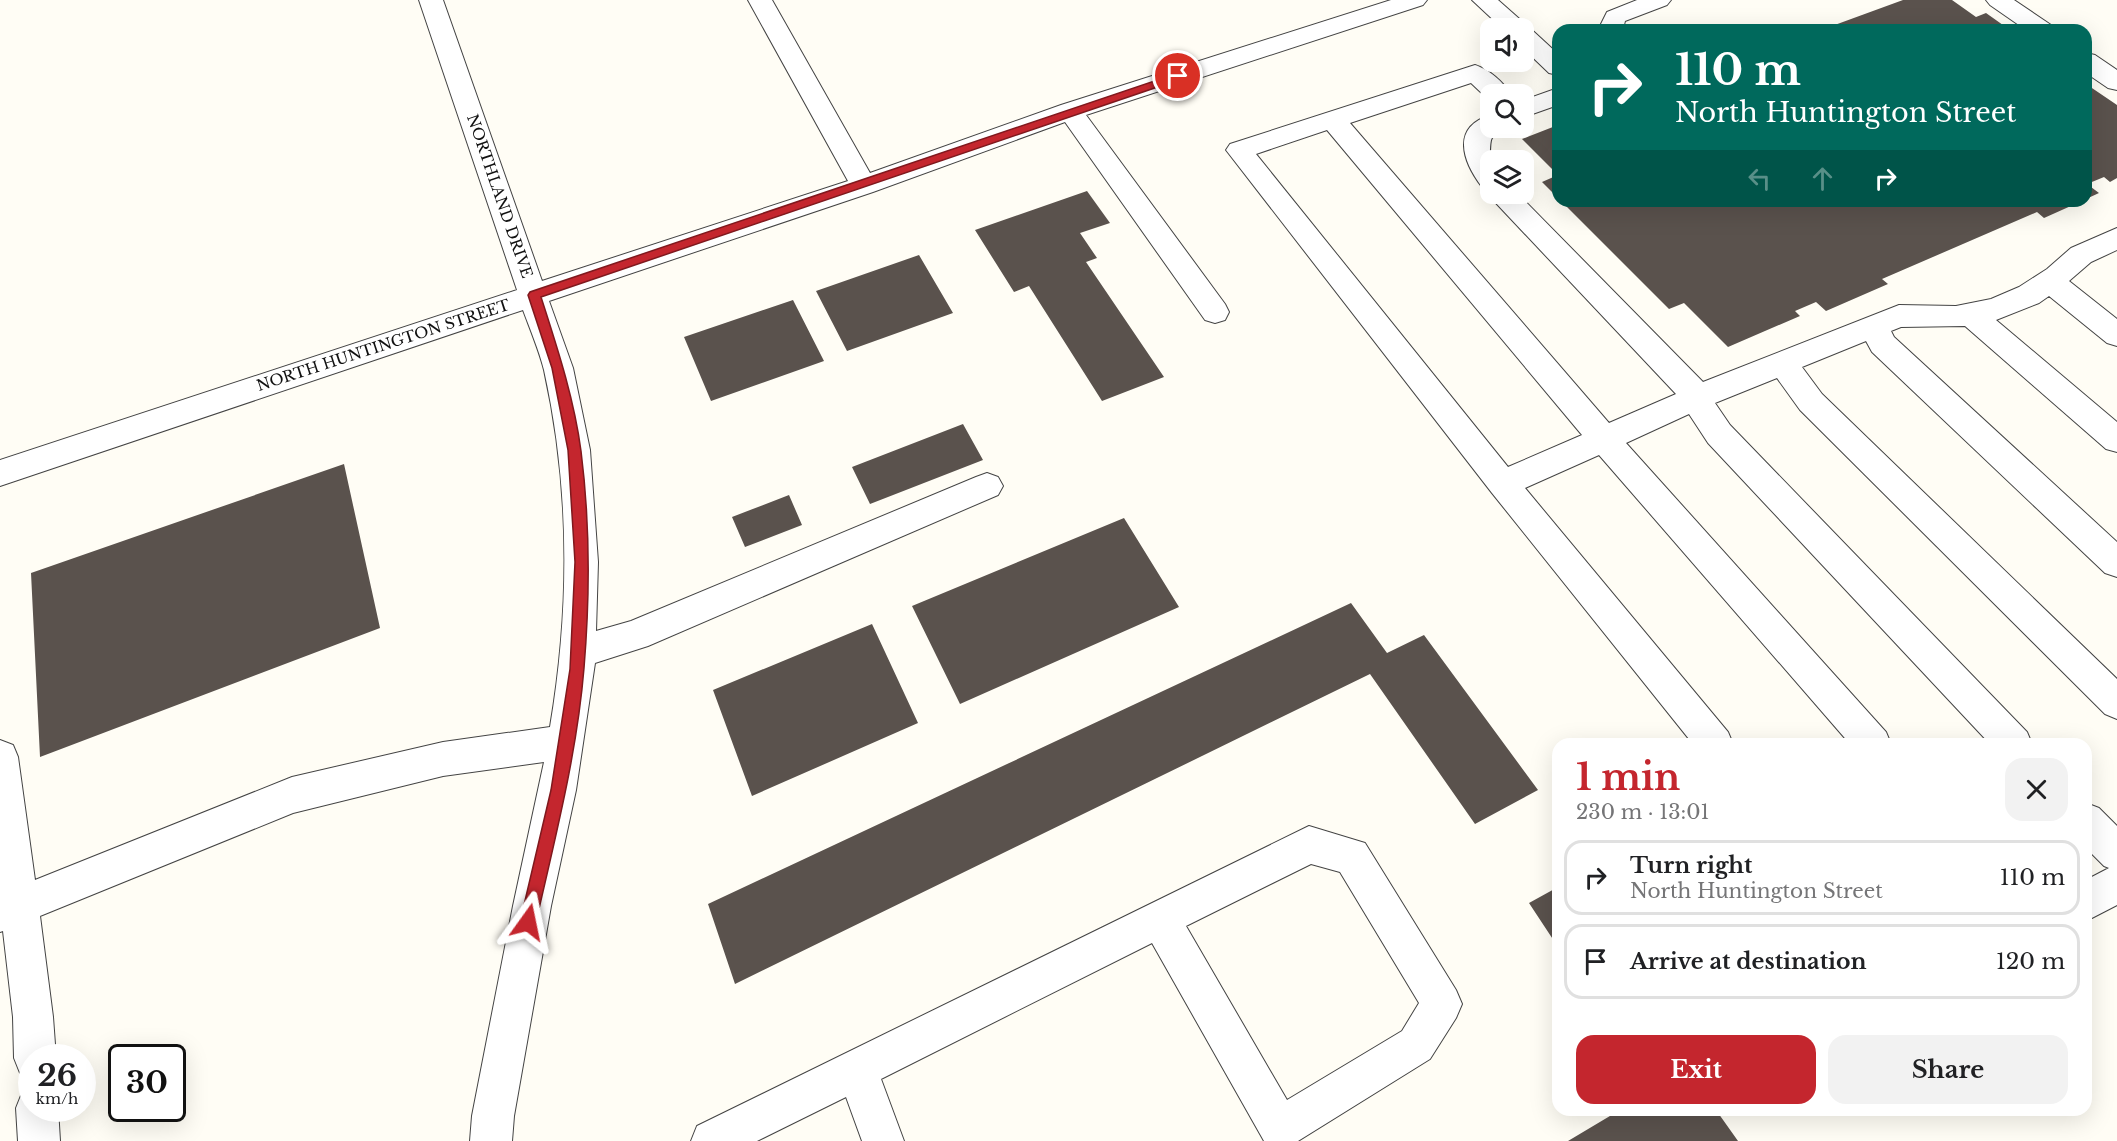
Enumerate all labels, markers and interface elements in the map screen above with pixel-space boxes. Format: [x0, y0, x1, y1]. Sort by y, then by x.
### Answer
map controls [1480, 18, 1534, 204]
button: sound [1480, 18, 1534, 72]
text: 110 m [1675, 44, 1801, 96]
icon: right [1576, 48, 1654, 126]
pin [1152, 50, 1203, 101]
icon: arrive [1161, 59, 1194, 92]
button: search [1480, 84, 1534, 138]
text: North Huntington Street [1675, 96, 2016, 129]
street label: NORTHLAND DRIVE [463, 112, 537, 281]
button: layers [1480, 150, 1534, 204]
icon: left [1743, 162, 1776, 195]
icon: ahead [1806, 162, 1839, 195]
icon: right [1869, 162, 1902, 195]
street label: NORTH HUNTINGTON STREET [254, 295, 512, 395]
text: 1 min [1576, 755, 1680, 800]
button: close [2005, 758, 2068, 821]
text: 230 m · 13:01 [1576, 800, 1709, 824]
text: Turn right [1630, 852, 1752, 879]
icon: right [1579, 861, 1612, 894]
text: 110 m [2000, 864, 2065, 891]
text: North Huntington Street [1630, 879, 1883, 903]
position arrow [496, 890, 560, 954]
icon: arrive [1579, 945, 1612, 978]
text: Arrive at destination [1630, 948, 1867, 975]
text: 120 m [1996, 948, 2065, 975]
button: Exit [1576, 1035, 1816, 1104]
button: Share [1828, 1035, 2068, 1104]
speed limit sign: 30 [108, 1044, 186, 1122]
text: 26 [37, 1057, 77, 1094]
text: km/h [36, 1089, 78, 1108]

